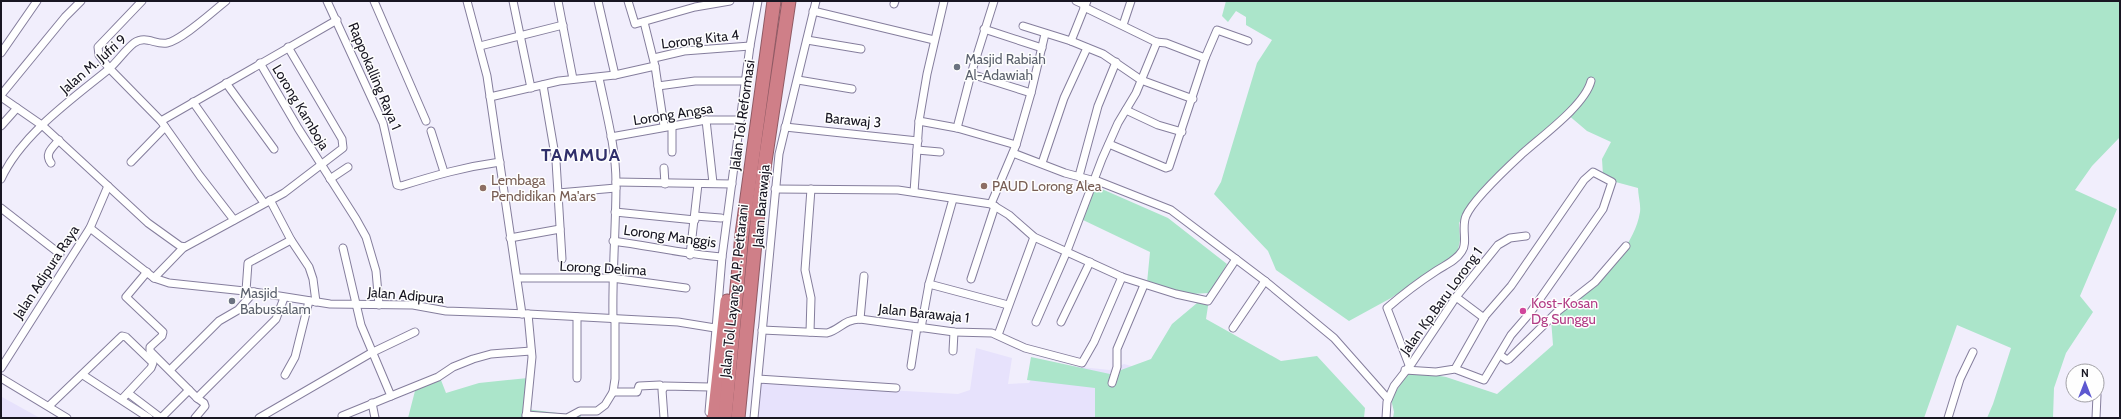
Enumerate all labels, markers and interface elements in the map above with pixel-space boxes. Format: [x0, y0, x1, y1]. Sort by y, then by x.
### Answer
street label: Rappokalling Raya 1 [344, 20, 406, 132]
street label: Lorong Kita 4 [660, 25, 740, 53]
street label: Jalan M. Jufri 9 [55, 30, 130, 99]
place label: Masjid Rabiah Al-Adawiah [965, 50, 1046, 84]
street label: Jalan Tol Reformasi [725, 59, 759, 172]
street label: Lorong Kamboja [268, 61, 334, 153]
marker: Masjid Rabiah Al-Adawiah [952, 62, 962, 72]
street label: Lorong Angsa [632, 99, 714, 129]
street label: Barawaj 3 [824, 109, 882, 131]
district label: TAMMUA [541, 144, 621, 166]
street label: Jalan Barawaja [748, 163, 774, 249]
place label: Lembaga Pendidikan Ma'ars [491, 171, 596, 205]
place label: PAUD Lorong Alea [992, 177, 1102, 195]
marker: PAUD Lorong Alea [979, 181, 989, 191]
marker: Lembaga Pendidikan Ma'ars [478, 183, 488, 193]
street label: Jalan Tol Layang A.P. Pettarani [716, 203, 752, 380]
street label: Jalan Adipura Raya [8, 221, 83, 323]
street label: Lorong Manggis [623, 221, 718, 251]
street label: Jalan Kp.Baru Lorong 1 [1395, 244, 1486, 359]
street label: Lorong Delima [559, 257, 647, 279]
street label: Jalan Adipura [366, 283, 445, 307]
place label: Masjid Babussalam [240, 284, 311, 318]
place label: Kost-Kosan Dg Sunggu [1531, 294, 1598, 328]
marker: Masjid Babussalam [227, 296, 237, 306]
street label: Jalan Barawaja 1 [877, 299, 970, 327]
marker: Kost-Kosan Dg Sunggu [1518, 306, 1528, 316]
north arrow [2065, 363, 2105, 403]
text: N [2081, 366, 2089, 380]

